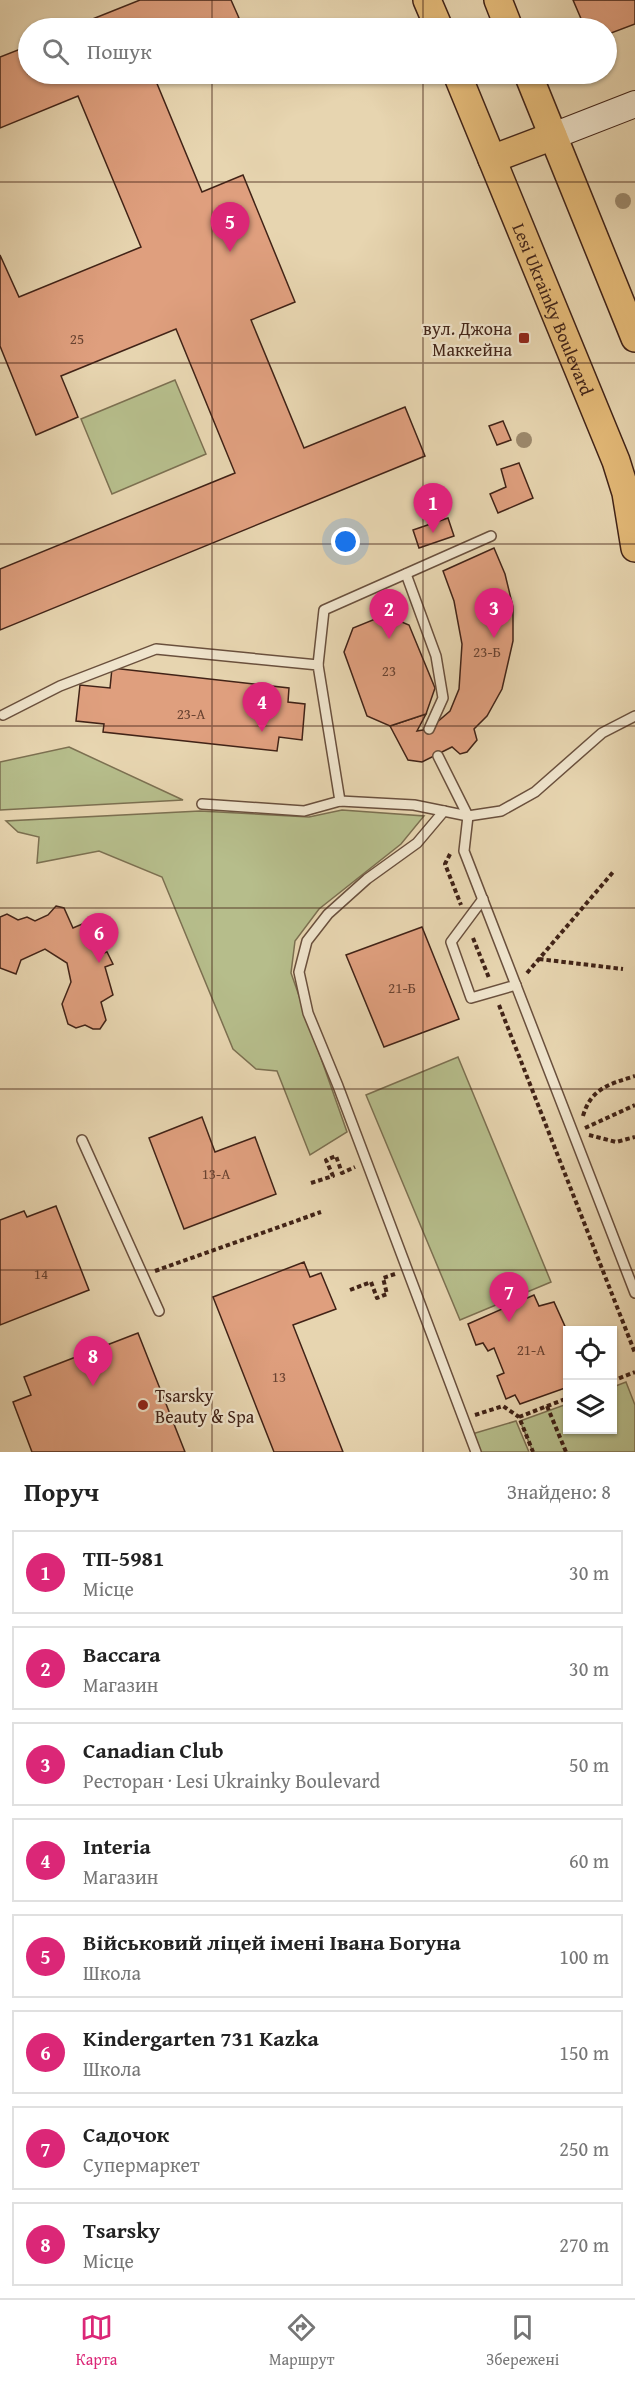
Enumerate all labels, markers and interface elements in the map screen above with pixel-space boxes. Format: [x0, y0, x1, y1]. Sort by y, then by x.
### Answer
search box [18, 18, 617, 84]
icon: search [39, 35, 72, 68]
text: Пошук [87, 35, 152, 67]
pin: 5 [210, 202, 250, 252]
street label: Lesi Ukrainky Boulevard [506, 219, 601, 400]
place label: вул. Джона Маккейна [423, 315, 512, 363]
house number: 25 [70, 328, 84, 349]
marker: вул. Джона Маккейна [517, 331, 531, 345]
pin: 1 [414, 484, 452, 533]
your location [331, 527, 360, 556]
pin: 3 [474, 588, 514, 638]
pin: 2 [370, 590, 408, 639]
house number: 23-Б [473, 641, 501, 662]
house number: 23 [382, 660, 396, 681]
pin: 4 [242, 682, 282, 732]
house number: 23-А [177, 703, 205, 724]
pin: 6 [80, 914, 118, 963]
house number: 21-Б [388, 977, 416, 998]
house number: 13-А [202, 1163, 230, 1184]
house number: 14 [34, 1263, 48, 1284]
pin: 7 [490, 1272, 528, 1322]
map controls [563, 1326, 617, 1434]
button: locate [563, 1326, 617, 1380]
pin: 8 [74, 1336, 112, 1386]
house number: 21-А [517, 1339, 545, 1360]
house number: 13 [272, 1366, 286, 1387]
button: layers [563, 1380, 617, 1434]
place label: Tsarsky Beauty & Spa [155, 1382, 255, 1430]
marker: Tsarsky Beauty & Spa [136, 1398, 150, 1412]
text: Поруч [24, 1472, 99, 1511]
text: Знайдено: 8 [507, 1477, 611, 1506]
text: ТП-5981 [83, 1542, 164, 1574]
text: 1 [40, 1558, 51, 1587]
text: 30 m [569, 1558, 609, 1587]
text: Місце [83, 1574, 134, 1603]
text: Baccara [83, 1638, 161, 1670]
text: 2 [40, 1654, 51, 1683]
text: 30 m [569, 1654, 609, 1683]
text: Магазин [83, 1670, 158, 1699]
text: Canadian Club [83, 1734, 223, 1766]
text: 3 [40, 1750, 51, 1779]
text: 50 m [569, 1750, 609, 1779]
text: Ресторан · Lesi Ukrainky Boulevard [83, 1766, 380, 1795]
text: Interia [83, 1830, 151, 1862]
text: 4 [40, 1846, 51, 1875]
text: 60 m [569, 1846, 609, 1875]
text: Магазин [83, 1862, 158, 1891]
text: Військовий ліцей імені Івана Богуна [83, 1926, 461, 1958]
text: 5 [40, 1942, 51, 1971]
text: 100 m [559, 1942, 609, 1971]
text: Школа [83, 1958, 141, 1987]
text: Kindergarten 731 Kazka [83, 2022, 319, 2054]
text: 6 [40, 2038, 51, 2067]
text: 150 m [559, 2038, 609, 2067]
text: Школа [83, 2054, 141, 2083]
text: Садочок [83, 2118, 169, 2150]
text: 7 [40, 2134, 51, 2163]
text: 250 m [559, 2134, 609, 2163]
text: Супермаркет [83, 2150, 200, 2179]
text: Tsarsky [83, 2214, 160, 2246]
text: 8 [40, 2230, 51, 2259]
text: 270 m [559, 2230, 609, 2259]
text: Місце [83, 2246, 134, 2275]
tab: Карта [76, 2311, 117, 2371]
tab: Маршрут [269, 2311, 334, 2371]
tab: Збережені [486, 2311, 559, 2371]

